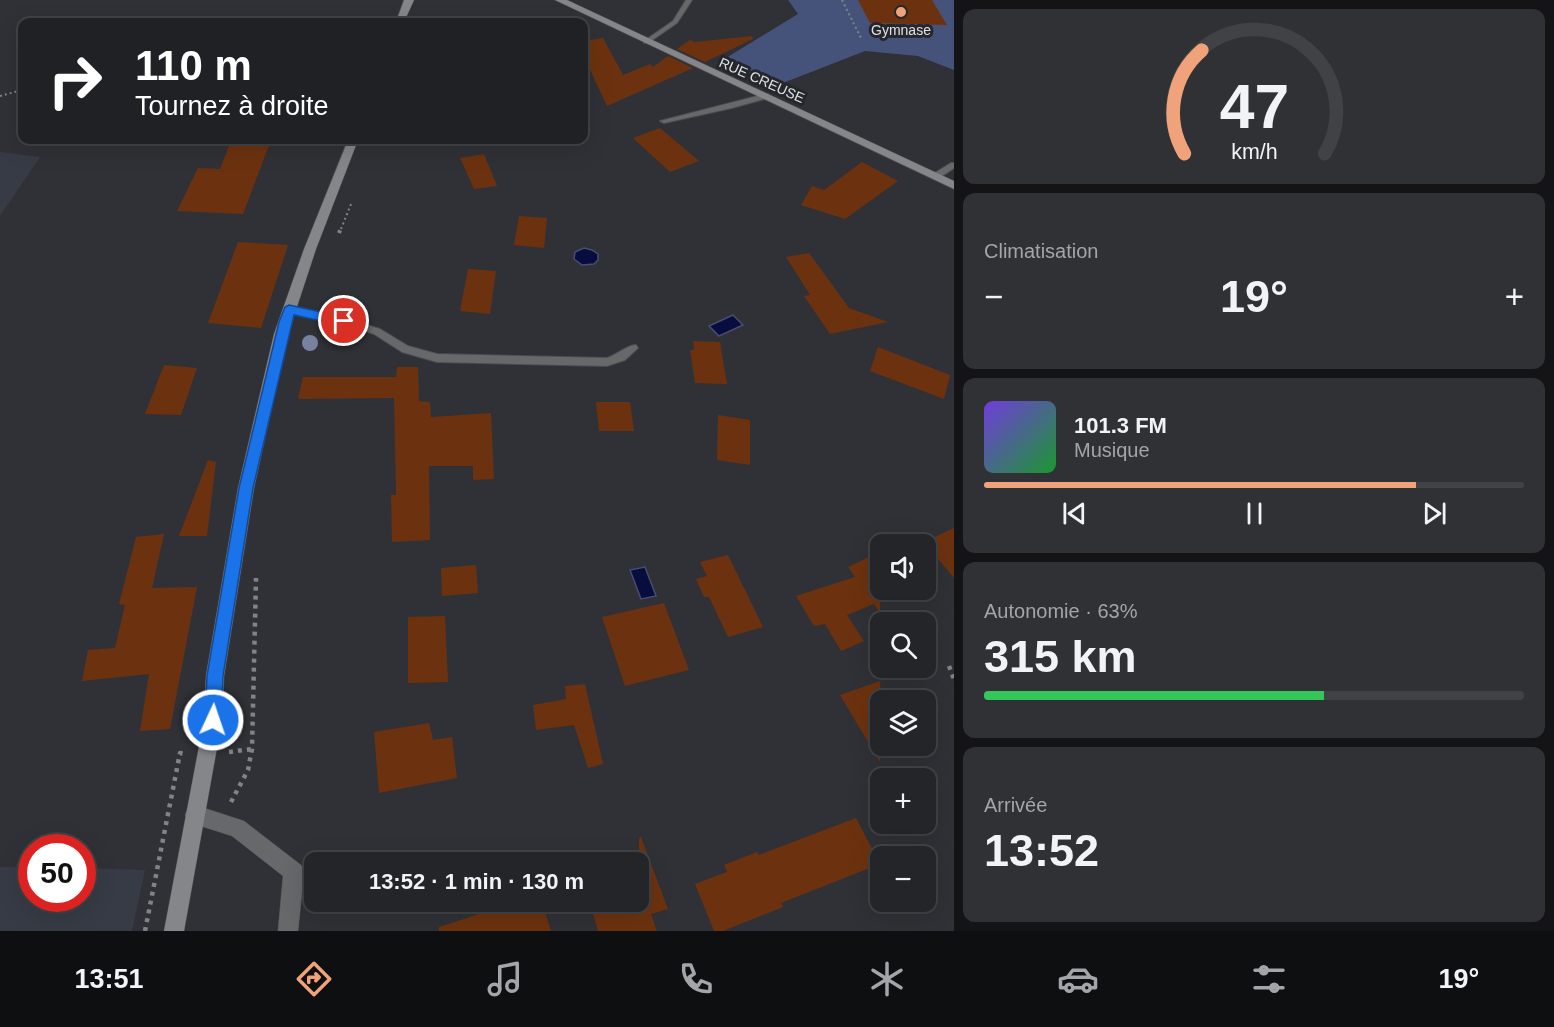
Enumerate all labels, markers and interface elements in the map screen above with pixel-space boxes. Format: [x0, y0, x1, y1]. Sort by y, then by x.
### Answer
marker: Gymnase [894, 5, 908, 19]
place label: Gymnase [871, 22, 931, 38]
icon: right [36, 42, 114, 120]
text: 110 m [135, 42, 252, 89]
street label: RUE CREUSE [717, 54, 807, 106]
text: 47 [1219, 72, 1289, 141]
text: Tournez à droite [135, 91, 329, 121]
text: km/h [1231, 140, 1277, 164]
text: Climatisation [984, 240, 1098, 262]
text: 19° [1220, 271, 1288, 322]
text: − [984, 278, 1003, 315]
text: + [1505, 278, 1524, 315]
pin [318, 295, 369, 346]
icon: arrive [327, 304, 360, 337]
text: 101.3 FM [1074, 413, 1167, 438]
text: Musique [1074, 439, 1150, 461]
icon: previous [1058, 497, 1091, 530]
icon: pause [1238, 497, 1271, 530]
icon: next [1418, 497, 1451, 530]
map controls [870, 534, 936, 912]
button: sound [870, 534, 936, 600]
text: Autonomie · 63% [984, 600, 1137, 622]
button: search [870, 612, 936, 678]
text: 315 km [984, 631, 1137, 682]
position arrow [181, 688, 245, 752]
button: layers [870, 690, 936, 756]
button: + [870, 768, 936, 834]
text: Arrivée [984, 794, 1047, 816]
text: 13:52 [984, 825, 1099, 876]
speed limit sign: 50 [18, 834, 96, 912]
button: − [870, 846, 936, 912]
text: 13:52 · 1 min · 130 m [369, 869, 584, 894]
icon: directions [293, 958, 335, 1000]
icon: music [484, 958, 526, 1000]
icon: phone [675, 958, 717, 1000]
icon: climate [866, 958, 908, 1000]
icon: car [1057, 958, 1099, 1000]
icon: filters [1248, 958, 1290, 1000]
text: 13:51 [75, 964, 144, 994]
text: 19° [1439, 964, 1479, 994]

